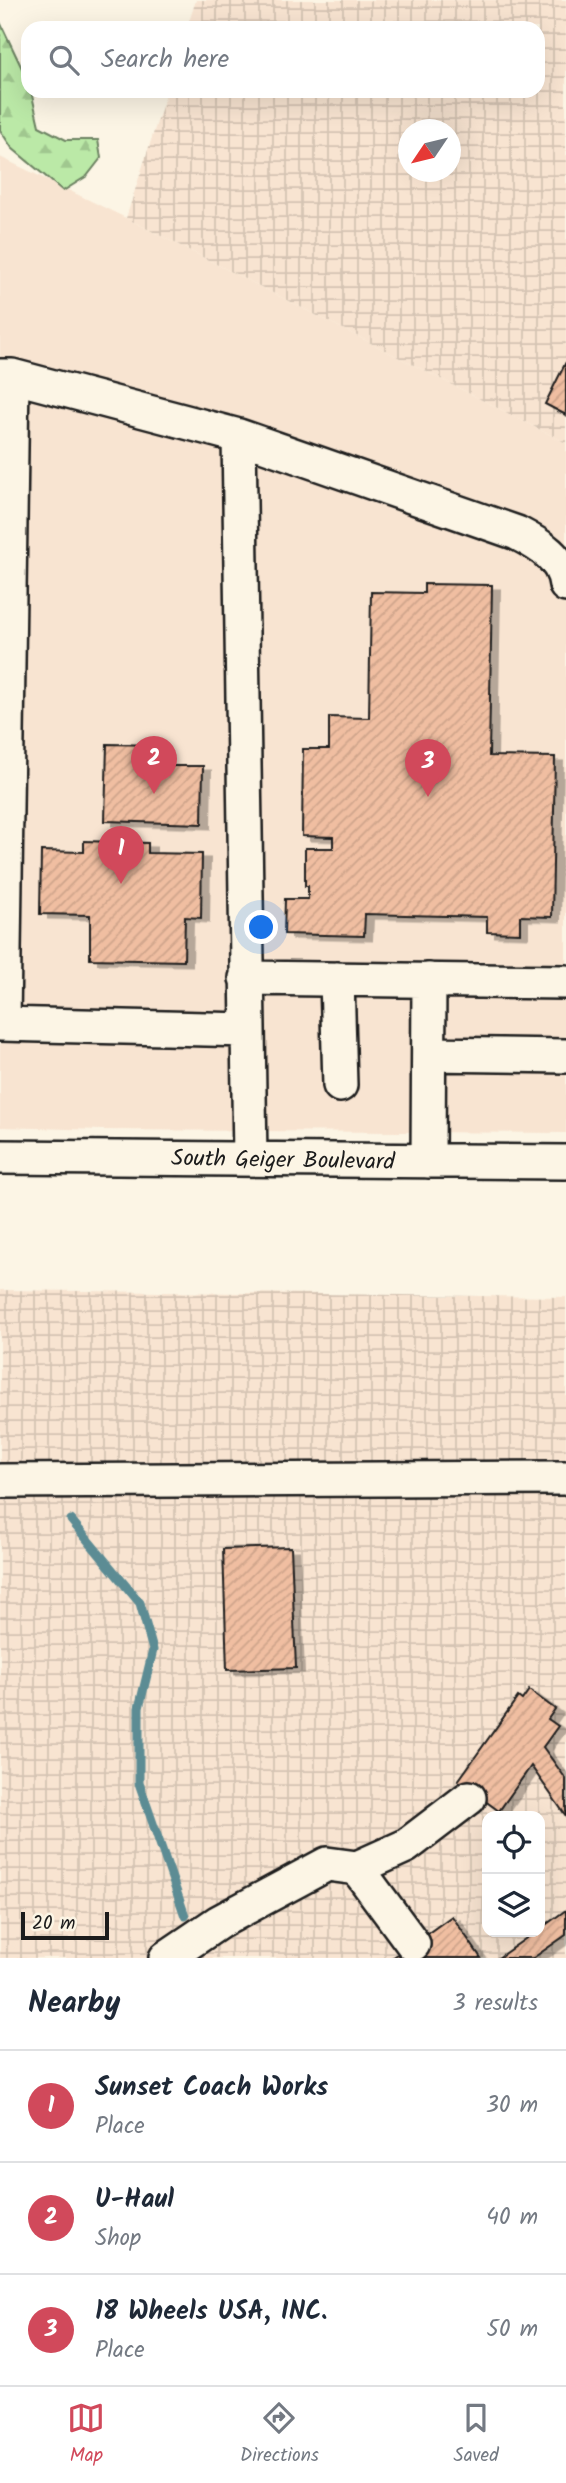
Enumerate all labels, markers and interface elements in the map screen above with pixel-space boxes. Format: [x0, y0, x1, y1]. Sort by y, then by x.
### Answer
search box [21, 21, 545, 98]
text: Search here [101, 39, 229, 81]
icon: search [45, 41, 83, 79]
north arrow [398, 119, 461, 182]
pin: 2 [131, 736, 177, 794]
pin: 3 [405, 739, 451, 797]
pin: 1 [98, 826, 144, 884]
your location [244, 910, 278, 944]
street label: South Geiger Boulevard [171, 1141, 396, 1181]
map controls [482, 1811, 545, 1937]
button: locate [482, 1811, 545, 1874]
button: layers [482, 1874, 545, 1937]
scale bar [21, 1909, 108, 1941]
text: 20 m [32, 1909, 75, 1939]
text: Nearby [28, 1980, 120, 2028]
text: 3 results [452, 1986, 538, 2022]
text: Sunset Coach Works [95, 2067, 328, 2109]
text: 1 [48, 2088, 54, 2124]
text: 30 m [486, 2088, 538, 2124]
text: Place [95, 2109, 145, 2145]
text: U-Haul [95, 2179, 174, 2221]
text: 2 [44, 2200, 58, 2236]
text: 40 m [486, 2200, 538, 2236]
text: Shop [95, 2221, 141, 2257]
text: 18 Wheels USA, INC. [95, 2291, 327, 2333]
text: 3 [45, 2312, 57, 2348]
text: 50 m [487, 2312, 538, 2348]
text: Place [95, 2333, 145, 2369]
tab: Map [67, 2399, 105, 2471]
tab: Directions [240, 2399, 319, 2471]
tab: Saved [454, 2399, 499, 2471]

